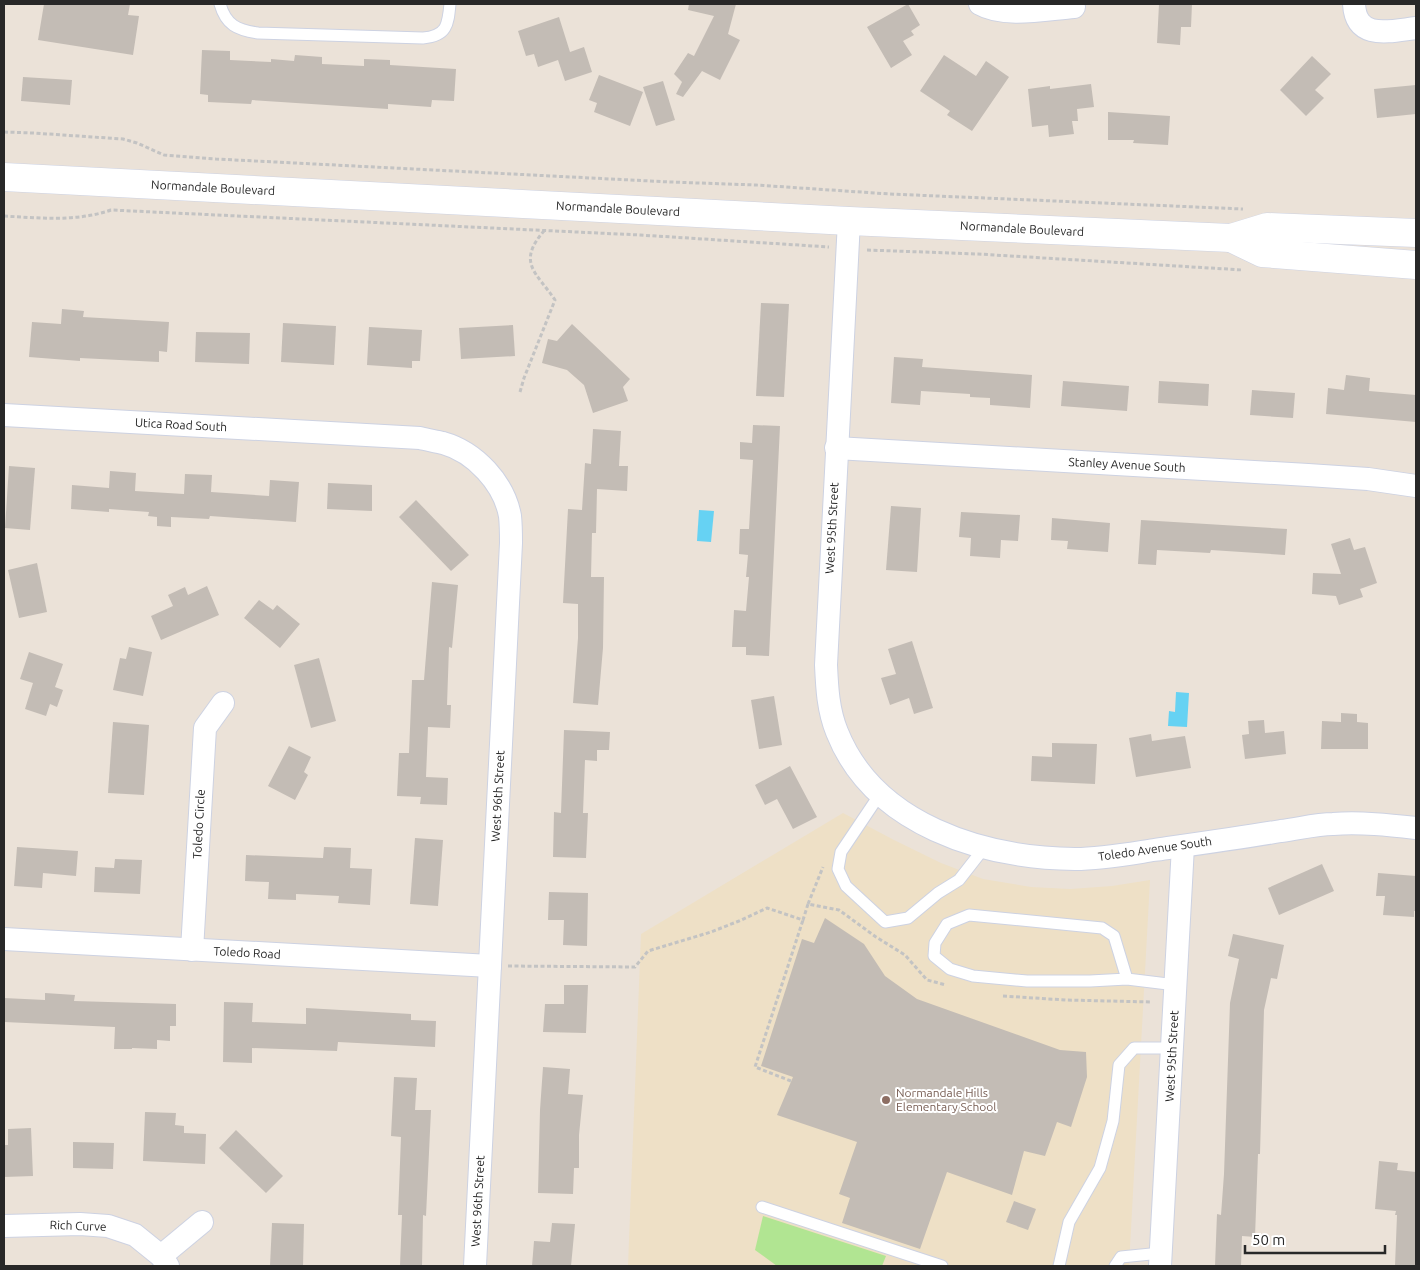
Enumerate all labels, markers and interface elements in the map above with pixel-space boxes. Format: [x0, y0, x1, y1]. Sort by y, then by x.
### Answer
street label: Normandale Boulevard [151, 178, 275, 197]
street label: Normandale Boulevard [556, 199, 680, 218]
street label: Normandale Boulevard [960, 219, 1084, 238]
street label: Utica Road South [135, 416, 228, 433]
street label: Stanley Avenue South [1068, 455, 1186, 474]
street label: West 95th Street [823, 482, 840, 574]
street label: West 96th Street [489, 750, 506, 842]
street label: Toledo Circle [190, 789, 207, 859]
street label: Toledo Avenue South [1097, 834, 1213, 863]
street label: Toledo Road [213, 944, 281, 961]
street label: West 95th Street [1163, 1010, 1180, 1102]
place label: Normandale Hills Elementary School [896, 1086, 996, 1113]
marker: Normandale Hills Elementary School [880, 1094, 892, 1106]
street label: West 96th Street [469, 1155, 486, 1247]
street label: Rich Curve [49, 1218, 107, 1233]
scale bar [1245, 1222, 1385, 1254]
text: 50 m [1252, 1231, 1285, 1248]

